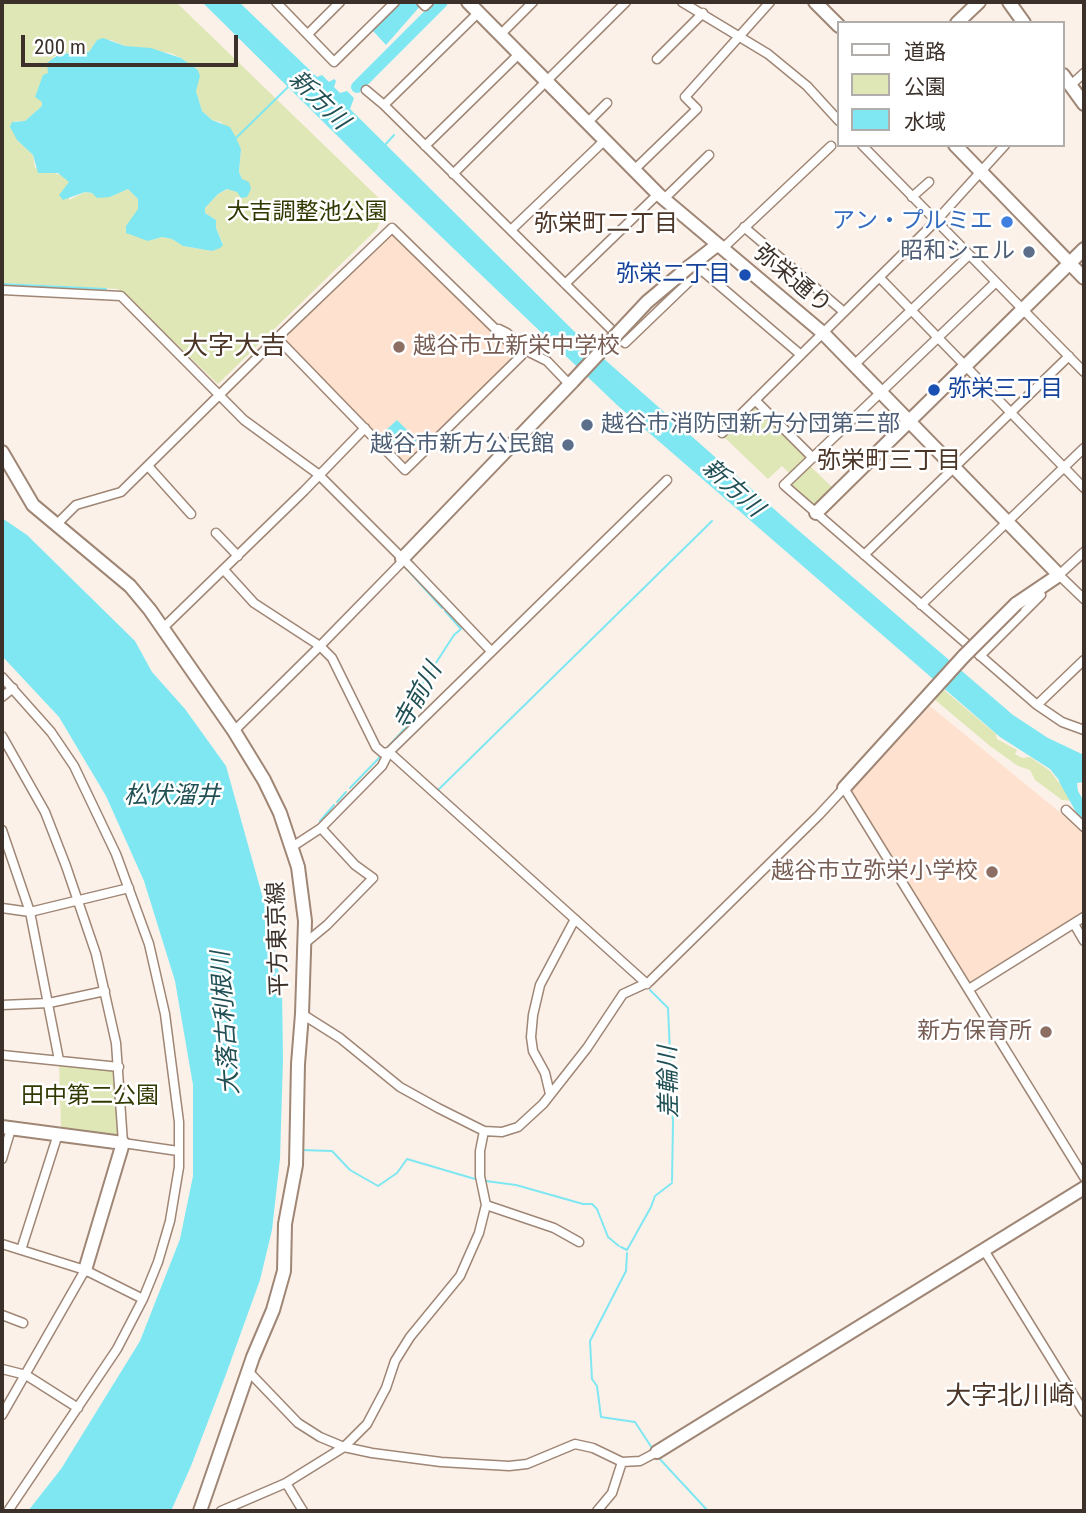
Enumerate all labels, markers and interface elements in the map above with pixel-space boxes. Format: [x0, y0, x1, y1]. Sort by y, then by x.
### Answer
scale bar [24, 21, 242, 65]
legend [838, 21, 1065, 147]
text: 200 m [34, 35, 86, 59]
text: 道路 [904, 40, 946, 64]
water label: 新方川 [282, 66, 354, 136]
text: 公園 [904, 75, 946, 99]
text: 水域 [904, 110, 946, 134]
park label: 大吉調整池公園 [227, 199, 387, 227]
place label: アン・プルミエ [832, 208, 993, 236]
district label: 弥栄町二丁目 [534, 211, 678, 239]
marker: アン・プルミエ [999, 214, 1015, 230]
place label: 昭和シェル [900, 238, 1015, 266]
street label: 弥栄通り [748, 240, 836, 320]
marker: 昭和シェル [1021, 244, 1037, 260]
place label: 弥栄二丁目 [616, 261, 731, 289]
marker: 弥栄二丁目 [737, 267, 753, 283]
district label: 大字大吉 [182, 331, 286, 363]
place label: 越谷市立新栄中学校 [413, 333, 620, 361]
marker: 越谷市立新栄中学校 [391, 339, 407, 355]
place label: 弥栄三丁目 [948, 376, 1063, 404]
marker: 弥栄三丁目 [926, 382, 942, 398]
place label: 越谷市消防団新方分団第三部 [601, 411, 900, 439]
marker: 越谷市消防団新方分団第三部 [579, 417, 595, 433]
place label: 越谷市新方公民館 [370, 431, 554, 459]
marker: 越谷市新方公民館 [560, 437, 576, 453]
district label: 弥栄町三丁目 [817, 448, 961, 476]
water label: 新方川 [696, 454, 768, 524]
water label: 寺前川 [389, 659, 449, 735]
water label: 松伏溜井 [124, 783, 220, 811]
place label: 越谷市立弥栄小学校 [771, 858, 978, 886]
marker: 越谷市立弥栄小学校 [984, 864, 1000, 880]
street label: 平方東京線 [263, 881, 295, 997]
water label: 大落古利根川 [208, 950, 246, 1096]
place label: 新方保育所 [917, 1018, 1032, 1046]
marker: 新方保育所 [1038, 1024, 1054, 1040]
water label: 差輪川 [655, 1046, 685, 1118]
park label: 田中第二公園 [21, 1083, 159, 1111]
district label: 大字北川崎 [945, 1381, 1075, 1413]

